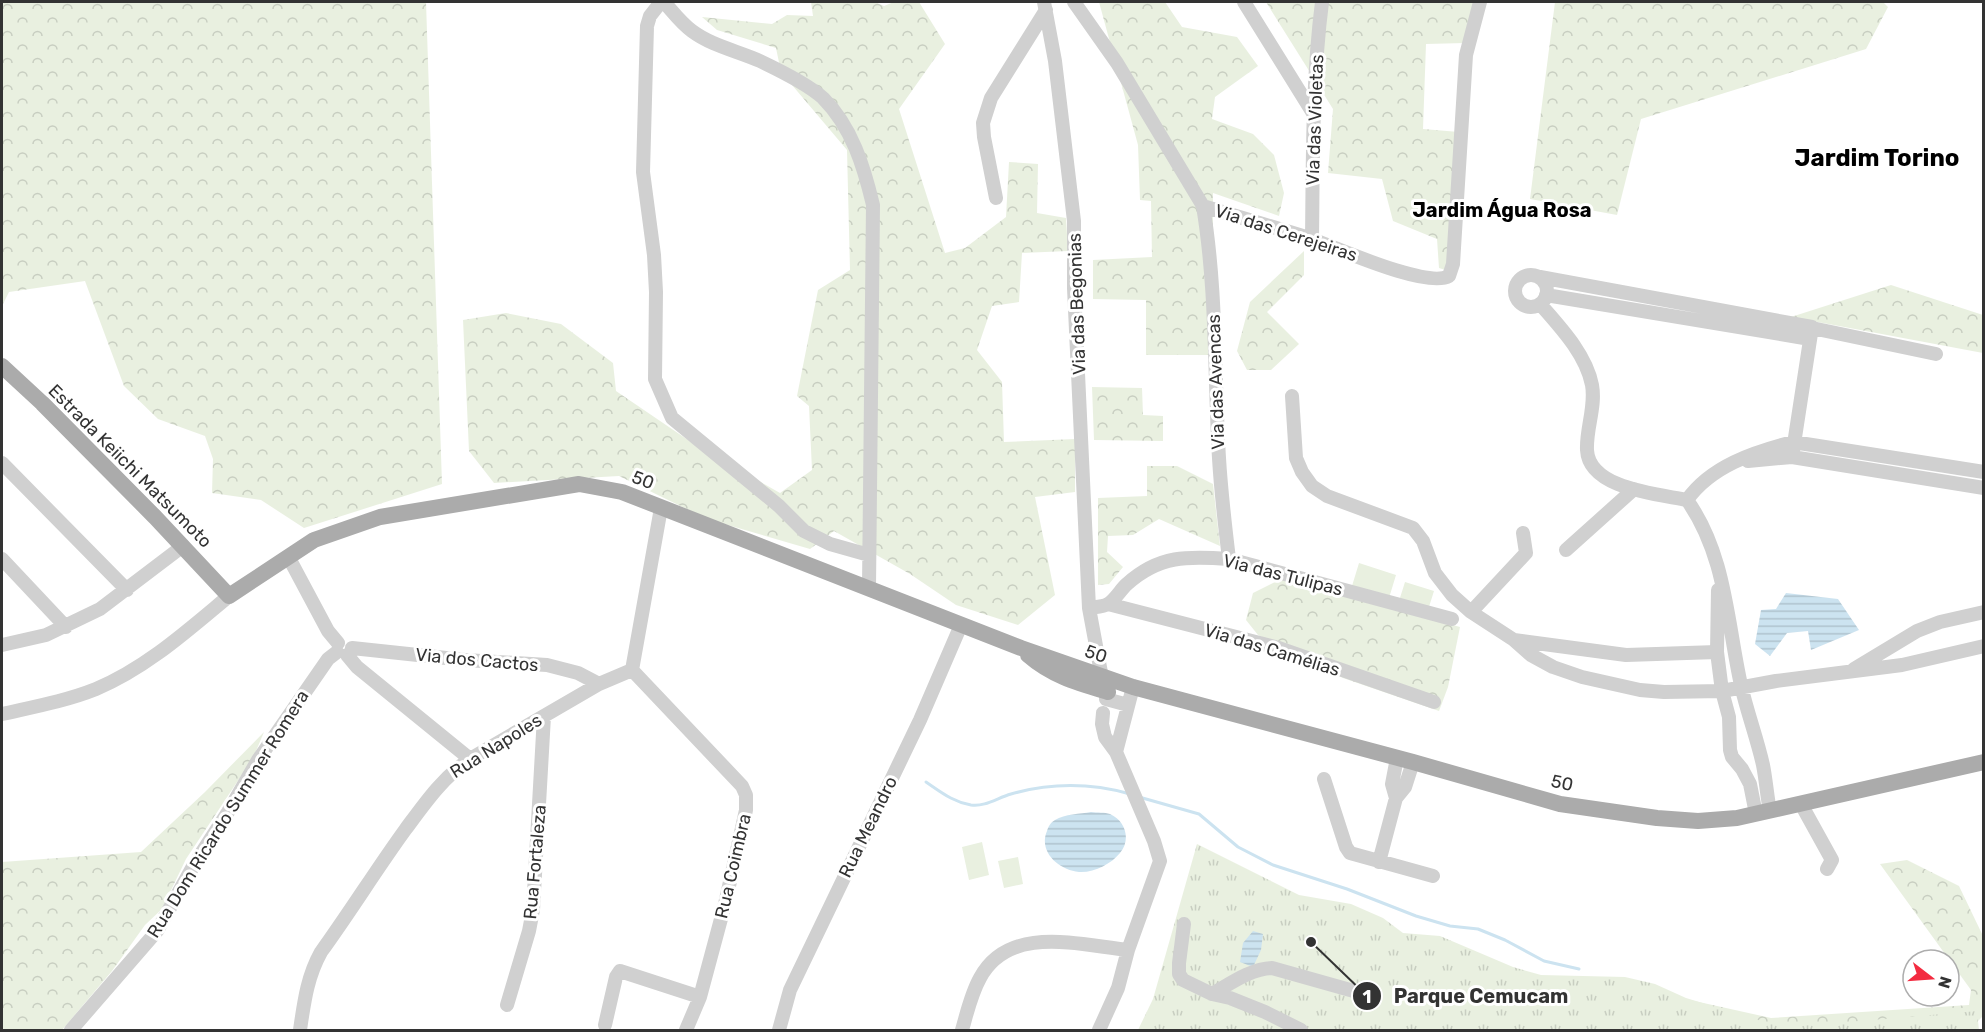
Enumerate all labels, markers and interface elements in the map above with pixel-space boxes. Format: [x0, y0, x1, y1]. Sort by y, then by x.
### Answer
street label: Via das Violetas [1302, 54, 1328, 186]
district label: Jardim Torino [1794, 144, 1960, 172]
district label: Jardim Água Rosa [1412, 198, 1592, 222]
street label: Via das Cerejeiras [1212, 200, 1360, 266]
street label: Via das Begonias [1064, 233, 1090, 375]
street label: Via das Avencas [1203, 314, 1229, 450]
street label: Estrada Keiichi Matsumoto [44, 380, 216, 552]
street label: 50 [629, 466, 657, 494]
street label: Via das Tulipas [1221, 549, 1345, 601]
street label: Via das Camélias [1202, 619, 1342, 681]
street label: 50 [1082, 640, 1110, 668]
street label: Via dos Cactos [415, 644, 539, 676]
street label: Rua Dom Ricardo Summer Romera [142, 686, 314, 942]
street label: Rua Napoles [446, 709, 546, 783]
street label: 50 [1549, 770, 1575, 796]
street label: Rua Meandro [834, 773, 902, 881]
street label: Rua Fortaleza [519, 804, 551, 920]
street label: Rua Coimbra [710, 811, 756, 921]
north arrow [1901, 948, 1961, 1008]
text: N [1934, 974, 1956, 991]
callout: Parque Cemucam [1352, 977, 1580, 1015]
text: Parque Cemucam [1394, 984, 1568, 1008]
text: 1 [1363, 986, 1371, 1008]

